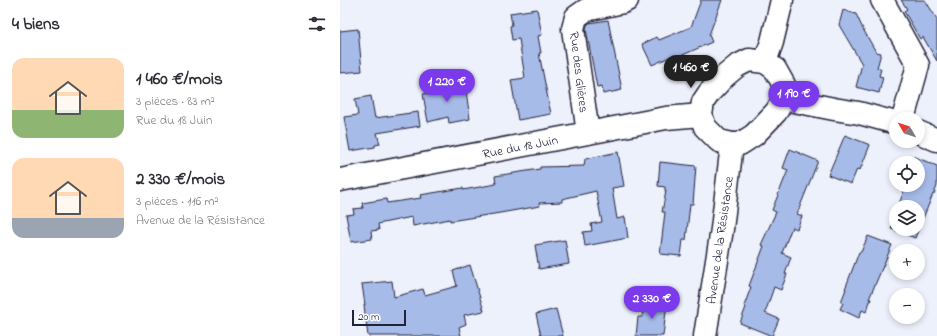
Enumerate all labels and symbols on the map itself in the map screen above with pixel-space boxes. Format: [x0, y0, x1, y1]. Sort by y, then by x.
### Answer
street label: Rue des Glières [564, 31, 593, 114]
pin: 1 460 € [654, 55, 728, 89]
pin: 1 220 € [410, 69, 484, 103]
pin: 1 190 € [757, 81, 831, 115]
north arrow [889, 112, 925, 148]
street label: Rue du 18 Juin [481, 131, 560, 164]
street label: Avenue de la Résistance [702, 175, 739, 305]
pin: 2 330 € [615, 286, 689, 320]
scale bar [352, 308, 406, 327]

